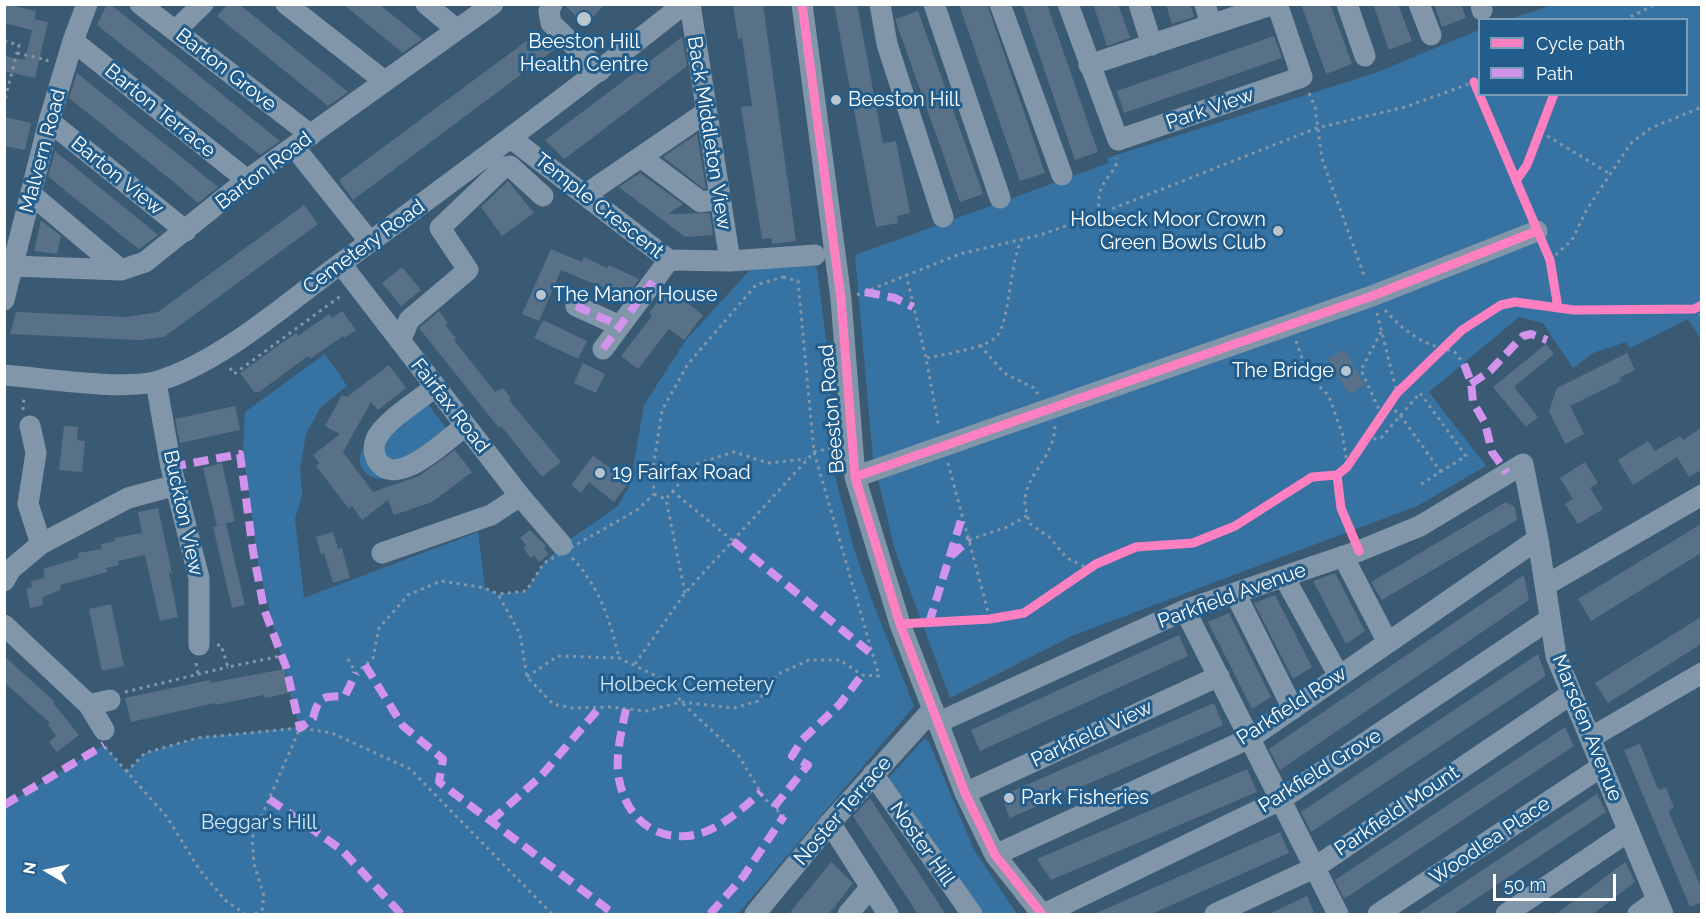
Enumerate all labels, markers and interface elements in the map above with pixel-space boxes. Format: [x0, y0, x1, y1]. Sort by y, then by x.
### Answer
marker: Beeston Hill Health Centre [575, 10, 593, 28]
legend [1478, 18, 1688, 96]
street label: Barton Grove [171, 23, 281, 117]
place label: Beeston Hill Health Centre [520, 30, 648, 77]
text: Cycle path [1536, 33, 1625, 54]
street label: Back Middleton View [682, 35, 736, 231]
street label: Barton Terrace [100, 59, 220, 163]
text: Path [1536, 63, 1573, 84]
street label: Park View [1163, 83, 1257, 135]
street label: Malvern Road [15, 86, 71, 216]
place label: Beeston Hill [848, 88, 960, 112]
marker: Beeston Hill [829, 93, 843, 107]
street label: Barton Road [211, 127, 317, 215]
street label: Barton View [66, 131, 168, 221]
street label: Temple Crescent [530, 148, 668, 264]
street label: Cemetery Road [298, 195, 430, 299]
place label: Holbeck Moor Crown Green Bowls Club [1070, 208, 1266, 255]
marker: Holbeck Moor Crown Green Bowls Club [1271, 224, 1285, 238]
place label: The Manor House [553, 283, 717, 307]
marker: The Manor House [534, 288, 548, 302]
street label: Beeston Road [814, 343, 850, 475]
street label: Fairfax Road [406, 354, 494, 458]
place label: The Bridge [1232, 359, 1334, 383]
marker: The Bridge [1339, 364, 1353, 378]
street label: Buckton View [158, 448, 208, 578]
place label: 19 Fairfax Road [612, 461, 751, 485]
marker: 19 Fairfax Road [593, 466, 607, 480]
street label: Parkfield Avenue [1155, 558, 1309, 634]
street label: Marsden Avenue [1547, 651, 1627, 805]
street label: Parkfield Row [1233, 662, 1351, 750]
park label: Holbeck Cemetery [600, 673, 774, 697]
street label: Parkfield View [1027, 695, 1157, 773]
street label: Parkfield Grove [1254, 724, 1386, 818]
street label: Noster Terrace [789, 752, 897, 870]
street label: Parkfield Mount [1330, 760, 1464, 862]
place label: Park Fisheries [1021, 786, 1149, 810]
marker: Park Fisheries [1002, 791, 1016, 805]
street label: Woodlea Place [1425, 792, 1555, 890]
street label: Noster Hill [884, 797, 960, 891]
park label: Beggar's Hill [201, 811, 317, 835]
north arrow [18, 841, 78, 901]
text: N [19, 861, 40, 876]
scale bar [1496, 862, 1619, 900]
text: 50 m [1504, 874, 1546, 895]

